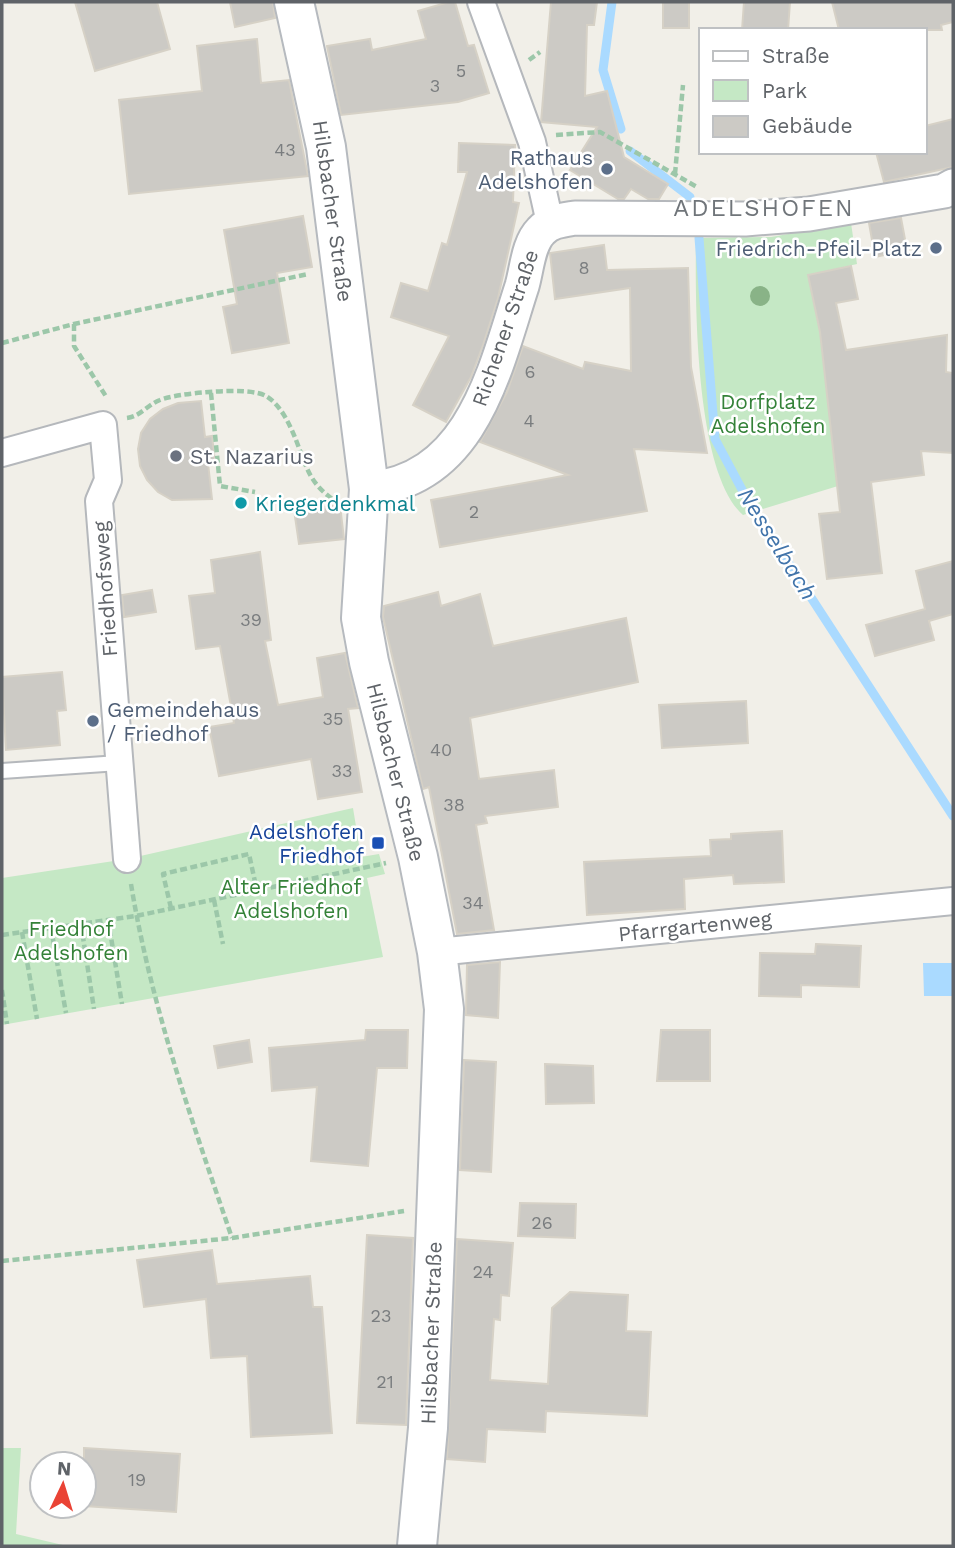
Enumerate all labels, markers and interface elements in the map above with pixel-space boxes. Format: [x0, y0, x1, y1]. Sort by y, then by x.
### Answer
legend [699, 28, 927, 154]
text: Straße [762, 43, 830, 68]
house number: 5 [456, 60, 466, 81]
house number: 3 [430, 75, 440, 96]
text: Park [762, 78, 807, 103]
text: Gebäude [762, 113, 853, 138]
street label: Hilsbacher Straße [308, 119, 358, 303]
house number: 43 [274, 139, 296, 160]
place label: Rathaus Adelshofen [478, 145, 593, 194]
marker: Rathaus Adelshofen [599, 161, 615, 177]
district label: ADELSHOFEN [673, 194, 855, 222]
place label: Friedrich-Pfeil-Platz [716, 236, 922, 261]
marker: Friedrich-Pfeil-Platz [928, 240, 944, 256]
street label: Richener Straße [466, 246, 544, 410]
house number: 8 [578, 257, 590, 278]
house number: 6 [525, 361, 535, 382]
park label: Dorfplatz Adelshofen [711, 389, 825, 438]
house number: 4 [524, 410, 535, 431]
place label: St. Nazarius [190, 444, 313, 469]
marker: St. Nazarius [168, 448, 184, 464]
water label: Nesselbach [732, 483, 822, 605]
place label: Kriegerdenkmal [255, 491, 416, 516]
marker: Kriegerdenkmal [233, 495, 249, 511]
house number: 2 [469, 501, 479, 522]
street label: Friedhofsweg [88, 519, 122, 658]
house number: 39 [240, 609, 262, 630]
street label: Hilsbacher Straße [362, 680, 430, 864]
place label: Gemeindehaus / Friedhof [107, 697, 259, 746]
house number: 35 [323, 708, 343, 729]
marker: Gemeindehaus / Friedhof [85, 713, 101, 729]
house number: 40 [430, 739, 452, 760]
house number: 33 [332, 760, 353, 781]
house number: 38 [443, 794, 465, 815]
place label: Adelshofen Friedhof [249, 819, 364, 868]
marker: Adelshofen Friedhof [370, 835, 386, 851]
park label: Alter Friedhof Adelshofen [220, 874, 362, 923]
house number: 34 [462, 892, 484, 913]
street label: Pfarrgartenweg [617, 905, 774, 946]
park label: Friedhof Adelshofen [14, 916, 128, 965]
house number: 26 [531, 1212, 553, 1233]
street label: Hilsbacher Straße [415, 1241, 447, 1425]
house number: 24 [473, 1261, 493, 1282]
house number: 23 [371, 1305, 392, 1326]
house number: 21 [376, 1371, 394, 1392]
north arrow [28, 1450, 98, 1520]
text: N [56, 1457, 72, 1481]
house number: 19 [128, 1469, 146, 1490]

